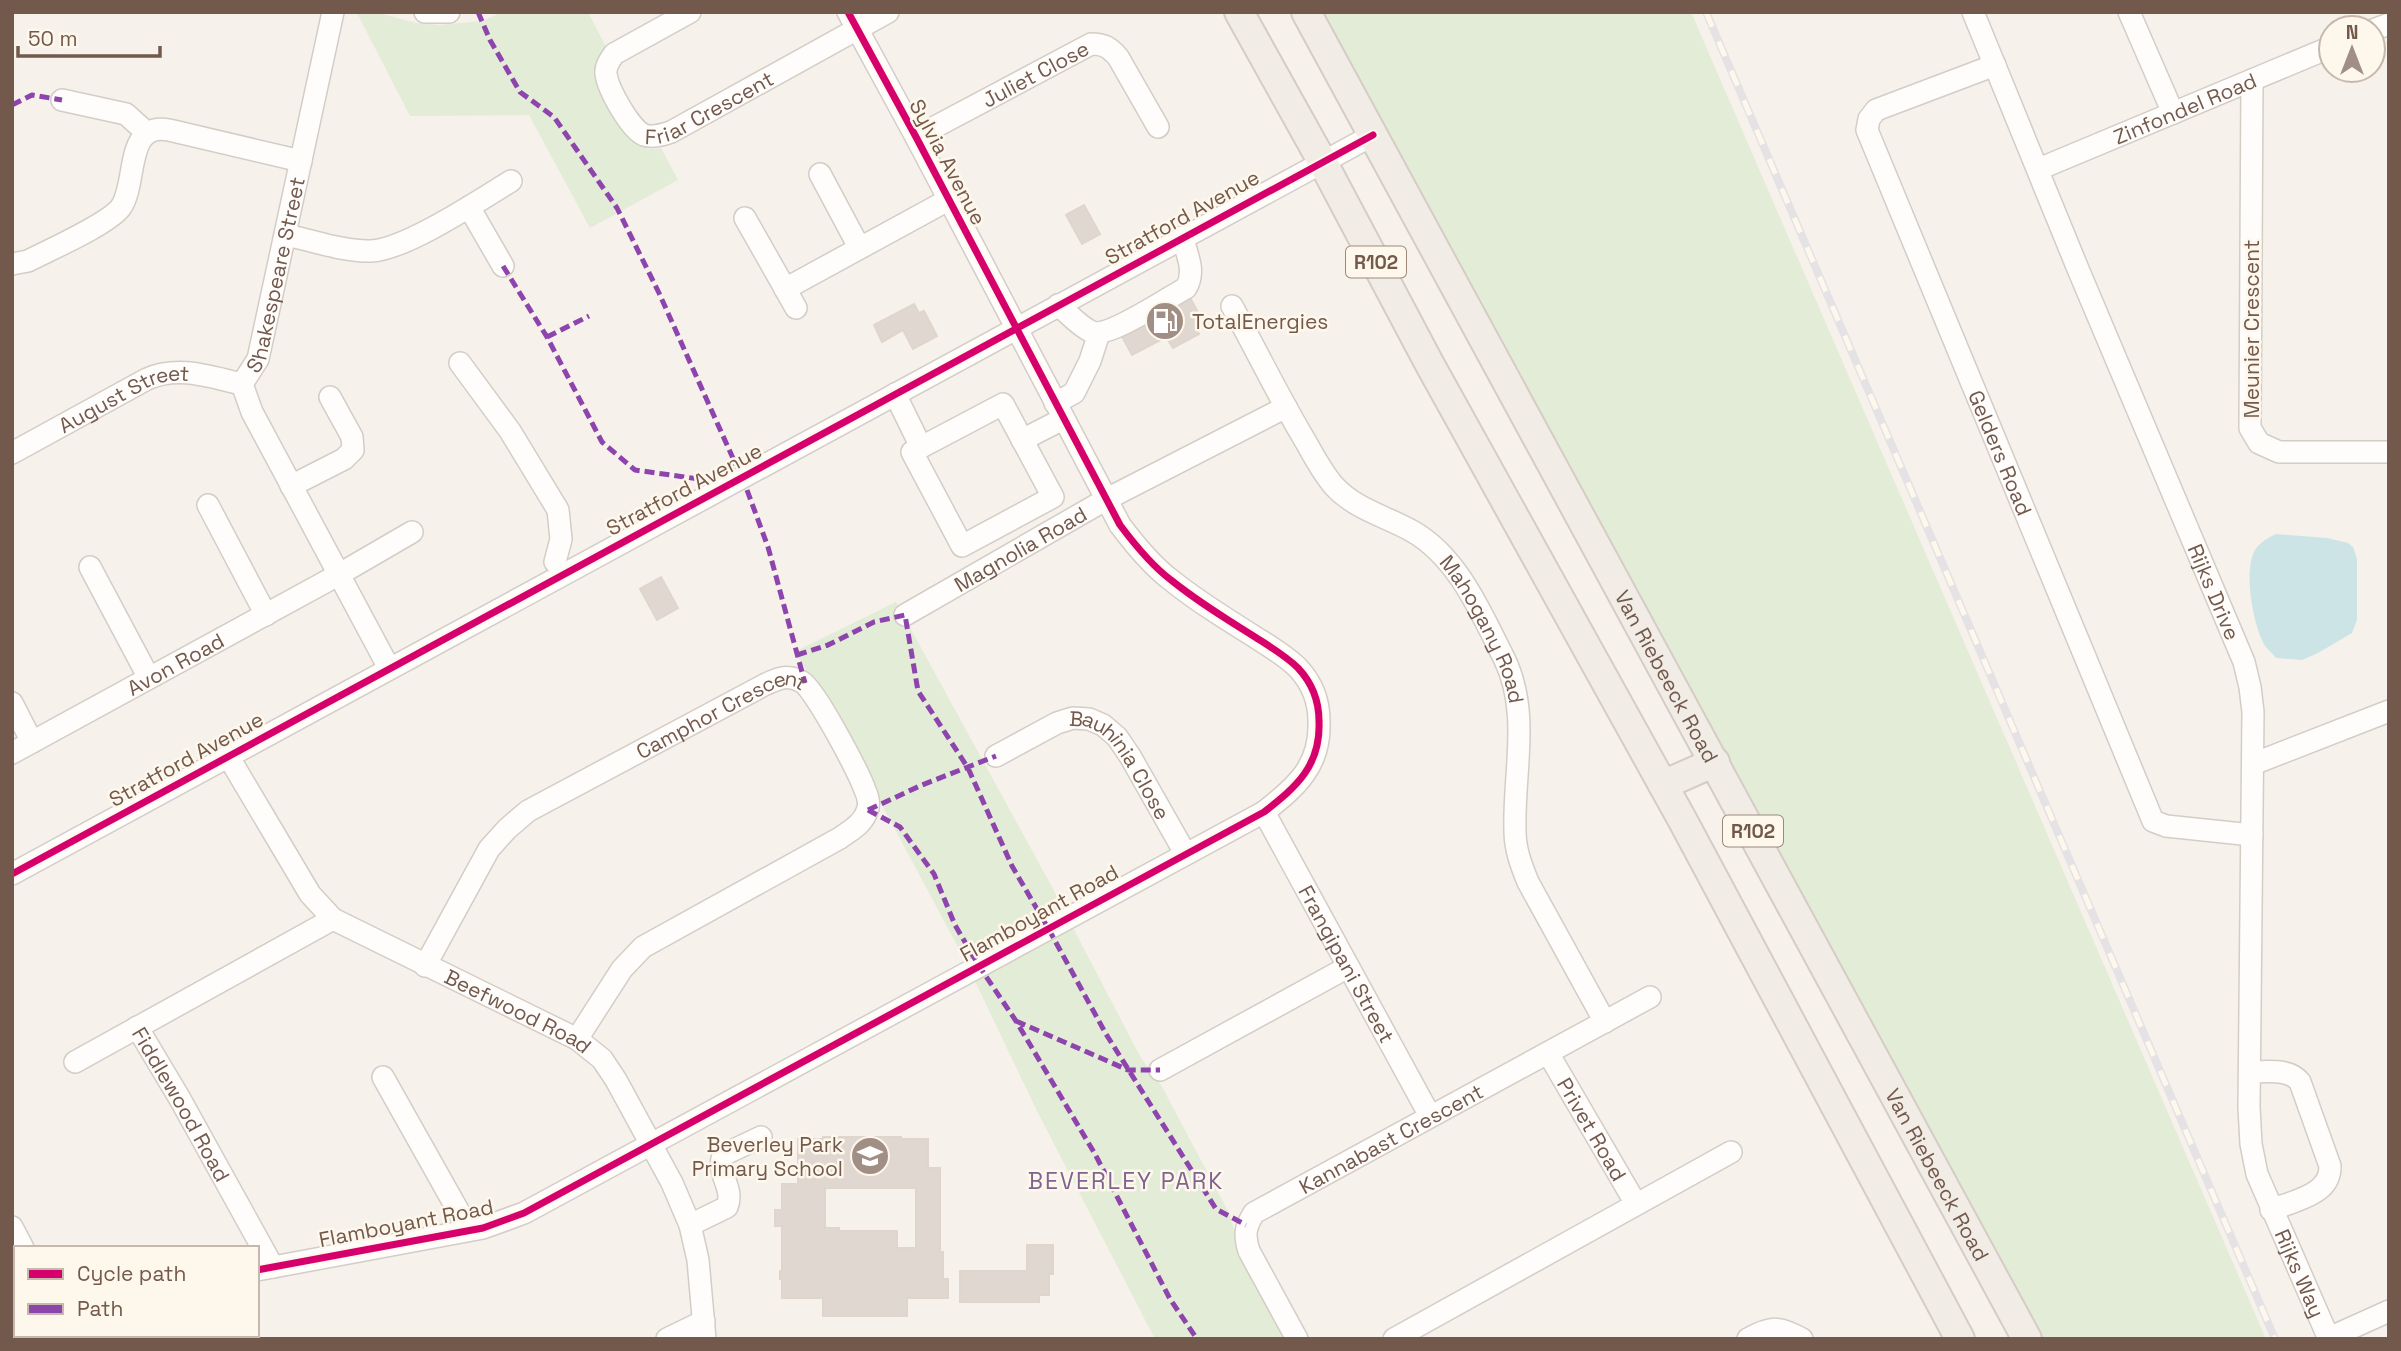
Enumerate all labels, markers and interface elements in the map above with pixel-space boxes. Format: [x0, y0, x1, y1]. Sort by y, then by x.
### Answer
scale bar [18, 14, 159, 58]
north arrow [2317, 14, 2387, 84]
text: N [2346, 20, 2358, 45]
text: 50 m [28, 25, 78, 52]
street label: Juliet Close [977, 34, 1093, 113]
street label: Friar Crescent [644, 65, 778, 150]
street label: Zinfondel Road [2109, 66, 2260, 150]
street label: Sylvia Avenue [904, 94, 992, 230]
street label: Stratford Avenue [1100, 163, 1264, 271]
street label: Shakespeare Street [239, 174, 311, 378]
street label: Meunier Crescent [2238, 240, 2265, 418]
road number: R102 [1346, 246, 1406, 278]
fuel station icon: TotalEnergies [1144, 300, 1186, 342]
place label: TotalEnergies [1192, 308, 1328, 335]
street label: August Street [53, 359, 190, 439]
street label: Gelders Road [1963, 386, 2038, 519]
street label: Stratford Avenue [601, 437, 767, 541]
street label: Magnolia Road [949, 500, 1091, 597]
street label: Rijks Drive [2182, 540, 2247, 644]
street label: Mahogany Road [1434, 549, 1531, 705]
street label: Van Riebeeck Road [1609, 585, 1725, 767]
street label: Avon Road [122, 626, 229, 701]
street label: Camphor Crescent [631, 663, 813, 765]
street label: Bauhinia Close [1068, 704, 1177, 824]
street label: Stratford Avenue [104, 705, 268, 813]
road number: R102 [1723, 816, 1783, 846]
street label: Flamboyant Road [955, 858, 1123, 968]
street label: Frangipani Street [1293, 880, 1401, 1047]
street label: Beefwood Road [440, 963, 597, 1059]
street label: Fiddlewood Road [126, 1022, 236, 1186]
street label: Privet Road [1552, 1072, 1633, 1186]
street label: Kannabast Crescent [1294, 1077, 1488, 1200]
street label: Van Riebeeck Road [1880, 1083, 1995, 1266]
place label: Beverley Park Primary School [692, 1131, 843, 1182]
school or university icon: Beverley Park Primary School [849, 1135, 891, 1177]
district label: BEVERLEY PARK [1028, 1166, 1224, 1196]
street label: Flamboyant Road [316, 1193, 496, 1253]
street label: Rijks Way [2269, 1225, 2331, 1322]
legend [14, 1246, 259, 1337]
text: Cycle path [77, 1260, 186, 1287]
text: Path [77, 1295, 123, 1322]

